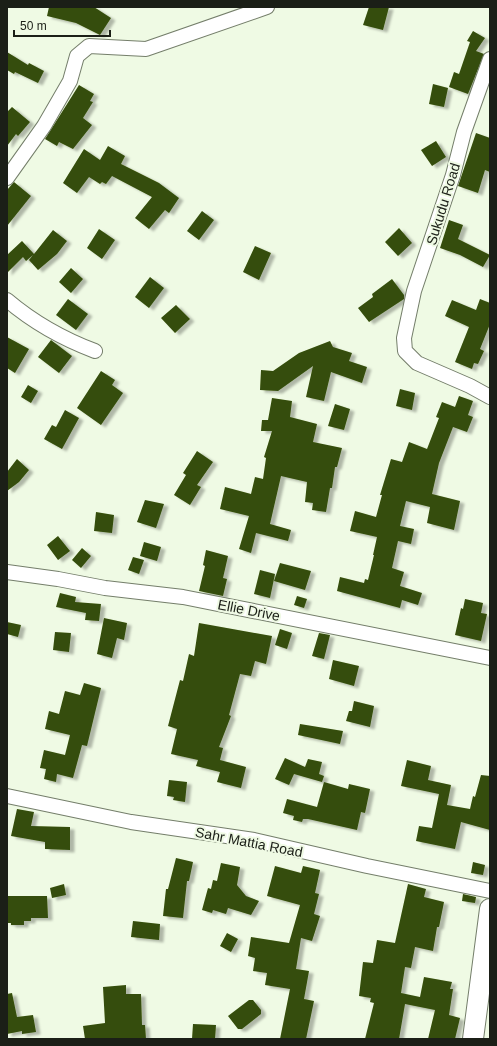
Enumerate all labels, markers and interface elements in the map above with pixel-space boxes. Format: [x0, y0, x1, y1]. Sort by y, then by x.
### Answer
scale bar [14, 12, 110, 38]
text: 50 m [20, 19, 47, 33]
street label: Sukudu Road [423, 161, 463, 247]
street label: Ellie Drive [217, 596, 282, 624]
street label: Sahr Mattia Road [194, 824, 304, 860]

